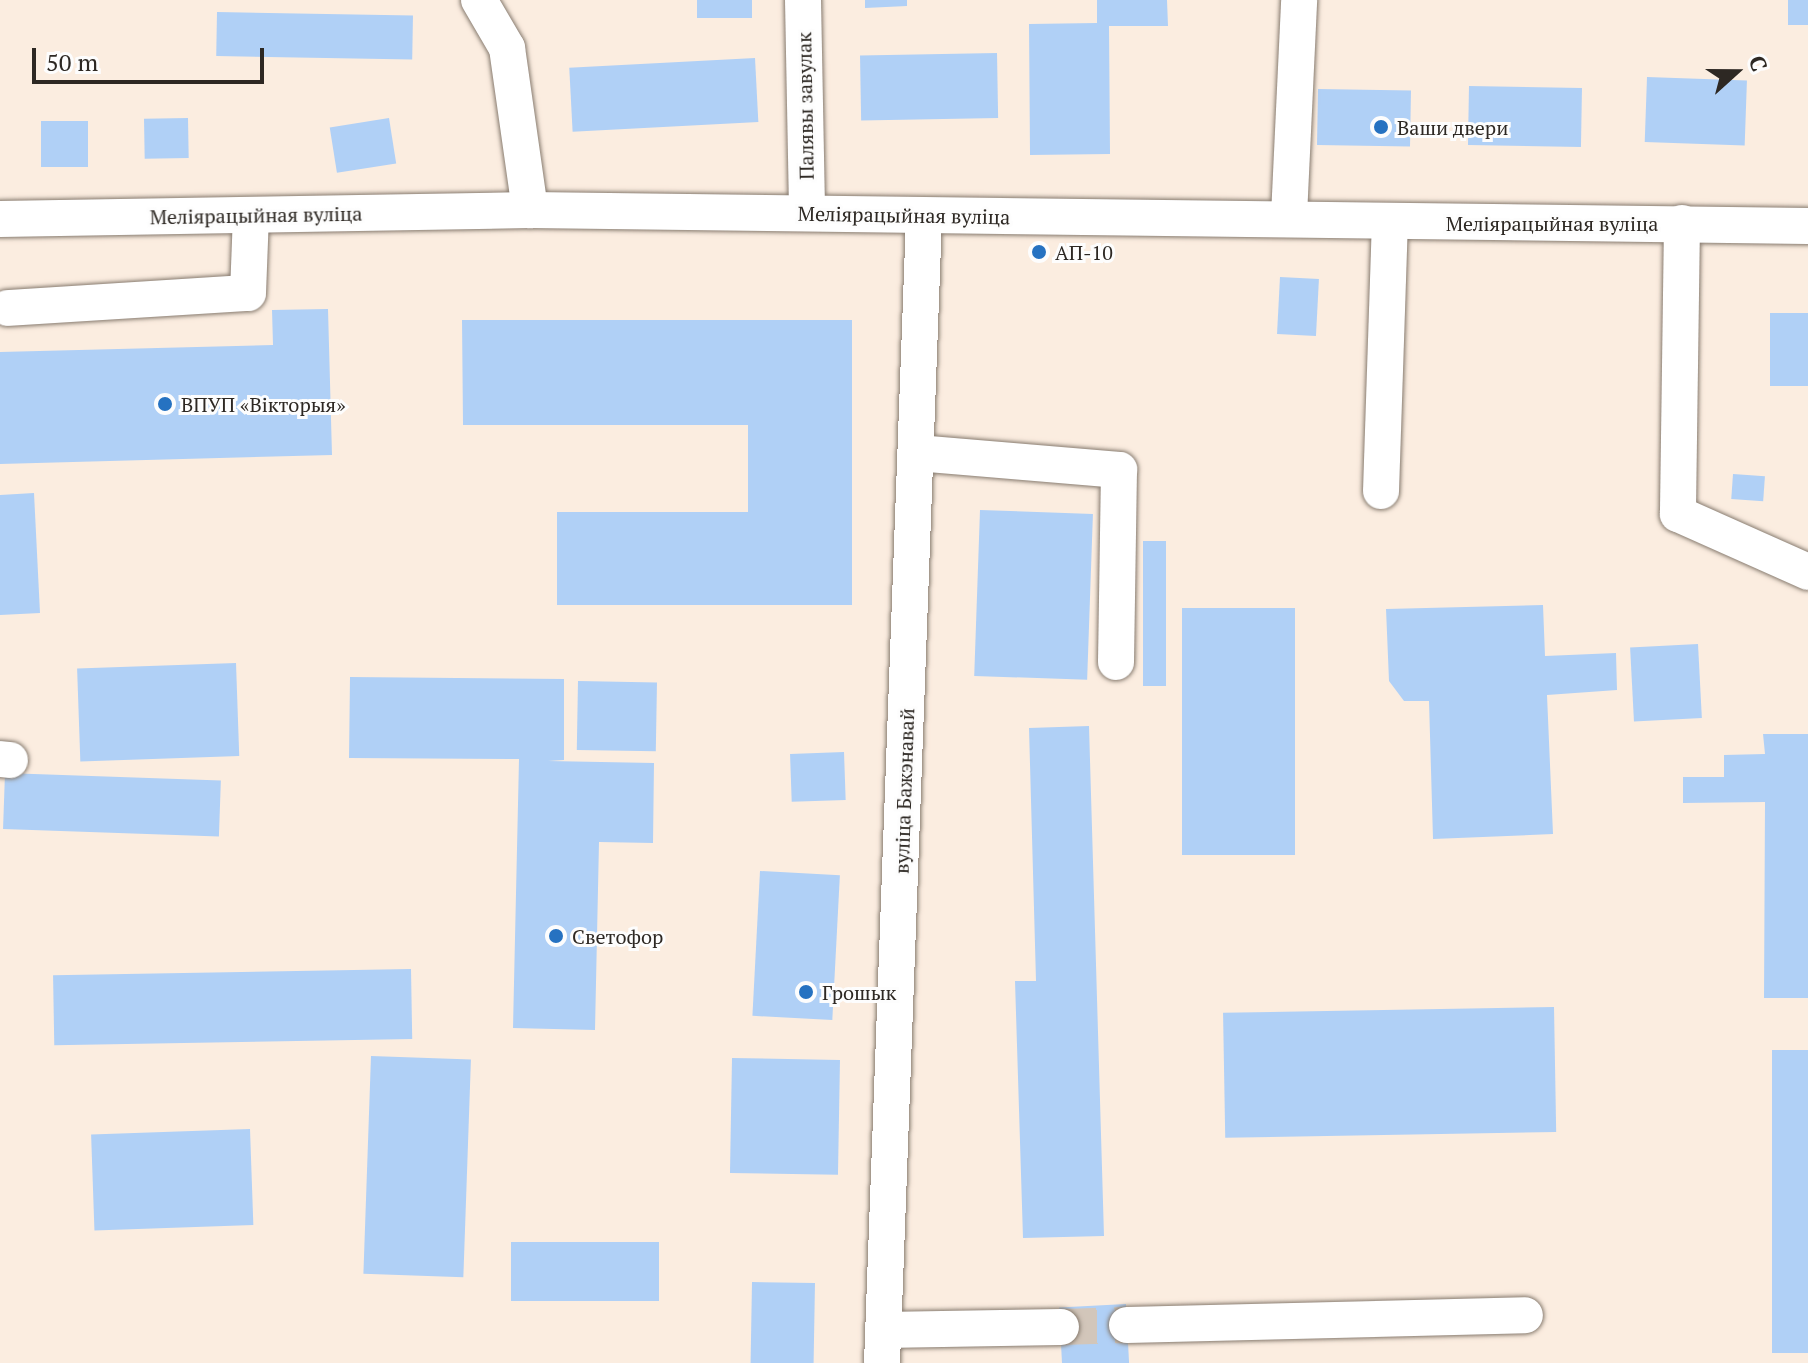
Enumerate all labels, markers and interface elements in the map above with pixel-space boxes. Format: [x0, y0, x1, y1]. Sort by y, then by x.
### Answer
scale bar [36, 32, 268, 82]
street label: Палявы завулак [792, 32, 818, 180]
north arrow [1696, 32, 1776, 112]
text: 50 m [46, 46, 98, 78]
text: С [1743, 51, 1775, 75]
place label: Ваши двери [1397, 115, 1509, 139]
marker: Ваши двери [1372, 118, 1390, 136]
street label: Меліярацыйная вуліца [149, 201, 363, 229]
street label: Меліярацыйная вуліца [797, 201, 1011, 229]
street label: Меліярацыйная вуліца [1446, 211, 1658, 235]
place label: АП-10 [1055, 240, 1113, 264]
marker: АП-10 [1030, 243, 1048, 261]
place label: ВПУП «Вікторыя» [181, 392, 346, 416]
marker: ВПУП «Вікторыя» [156, 395, 174, 413]
street label: вуліца Бажэнавай [889, 708, 919, 874]
place label: Светофор [572, 924, 663, 948]
marker: Светофор [547, 927, 565, 945]
place label: Грошык [822, 980, 896, 1004]
marker: Грошык [797, 983, 815, 1001]

